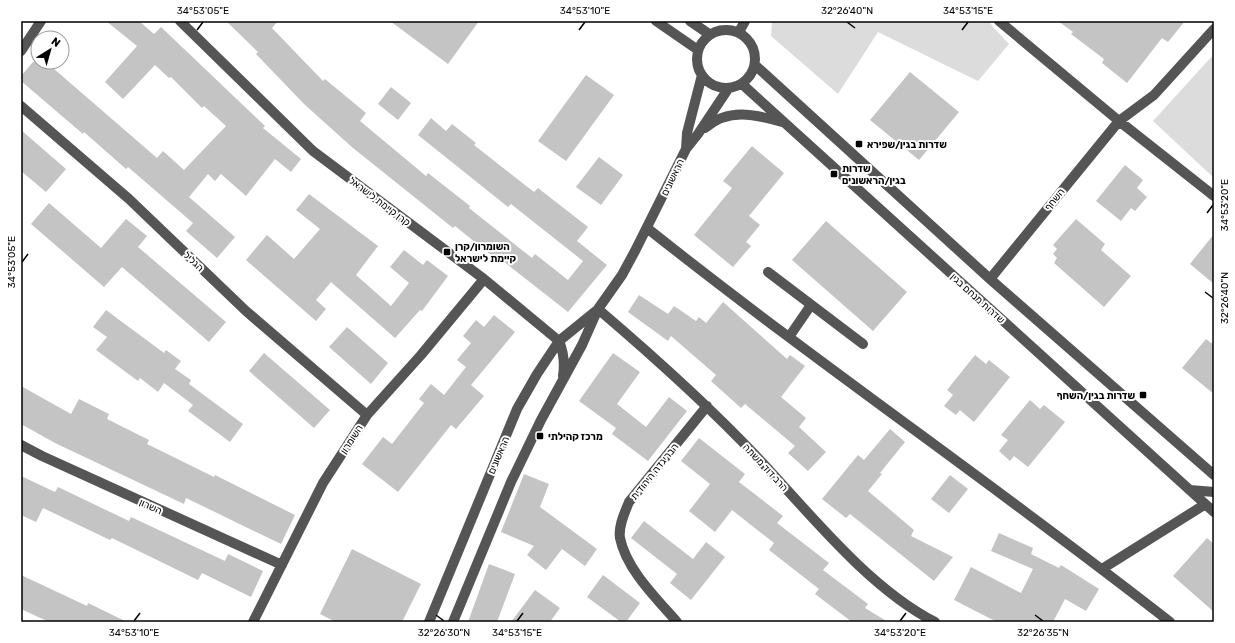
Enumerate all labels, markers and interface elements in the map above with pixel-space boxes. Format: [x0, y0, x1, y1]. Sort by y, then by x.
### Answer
text: 34°53'05"E [177, 5, 229, 17]
text: 34°53'10"E [560, 5, 610, 17]
text: 32°26'40"N [821, 5, 873, 17]
text: 34°53'15"E [943, 5, 993, 17]
north arrow [30, 30, 70, 70]
text: N [49, 35, 63, 50]
marker: שדרות בגין/שפירא [854, 139, 864, 149]
place label: שדרות בגין/שפירא [867, 139, 947, 151]
street label: הראשונים [659, 157, 687, 198]
place label: שדרות בגין/הראשונים [842, 163, 906, 187]
marker: שדרות בגין/הראשונים [829, 169, 839, 179]
street label: קרן קיימת לישראל [346, 175, 413, 229]
text: 34°53'20"E [1219, 179, 1231, 231]
street label: השחף [1042, 186, 1067, 213]
text: 34°53'05"E [6, 236, 18, 288]
place label: השומרון/קרן קיימת לישראל [455, 241, 517, 265]
marker: השומרון/קרן קיימת לישראל [442, 247, 452, 257]
street label: הגליל [181, 249, 206, 274]
street label: שדרות מנחם בגין [948, 271, 1007, 326]
text: 32°26'40"N [1219, 272, 1231, 324]
place label: שדרות בגין/השחף [1057, 390, 1135, 402]
marker: שדרות בגין/השחף [1138, 390, 1148, 400]
street label: השומרון [338, 423, 366, 456]
marker: מרכז קהילתי [535, 431, 545, 441]
place label: מרכז קהילתי [548, 431, 603, 443]
street label: הראשונים [486, 435, 512, 476]
street label: הבריגדה היהודית [628, 441, 681, 502]
street label: הרב דוד משתה [740, 441, 790, 494]
street label: השרון [137, 497, 164, 517]
text: 34°53'10"E [109, 627, 159, 639]
text: 32°26'30"N [418, 627, 470, 639]
text: 34°53'15"E [492, 627, 542, 639]
text: 34°53'20"E [874, 627, 926, 639]
text: 32°26'35"N [1017, 627, 1069, 639]

